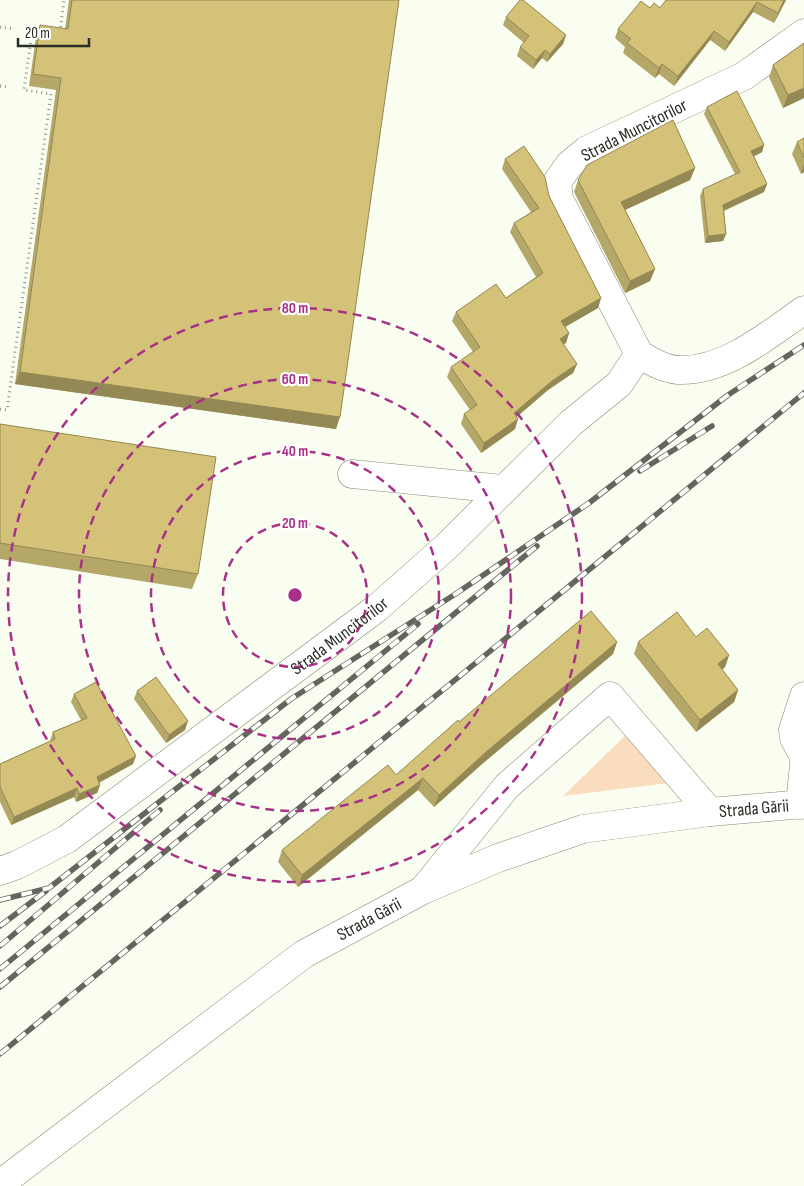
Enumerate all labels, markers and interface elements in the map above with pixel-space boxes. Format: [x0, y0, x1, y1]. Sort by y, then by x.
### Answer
scale bar [18, 15, 89, 47]
text: 20 m [25, 24, 50, 43]
street label: Strada Muncitorilor [578, 95, 691, 166]
text: 80 m [282, 299, 308, 318]
text: 60 m [282, 370, 308, 389]
text: 40 m [282, 442, 308, 461]
text: 20 m [282, 514, 308, 533]
centre of rings [286, 586, 304, 604]
street label: Strada Muncitorilor [287, 593, 393, 680]
street label: Strada Gării [718, 795, 790, 822]
street label: Strada Gării [333, 894, 405, 945]

